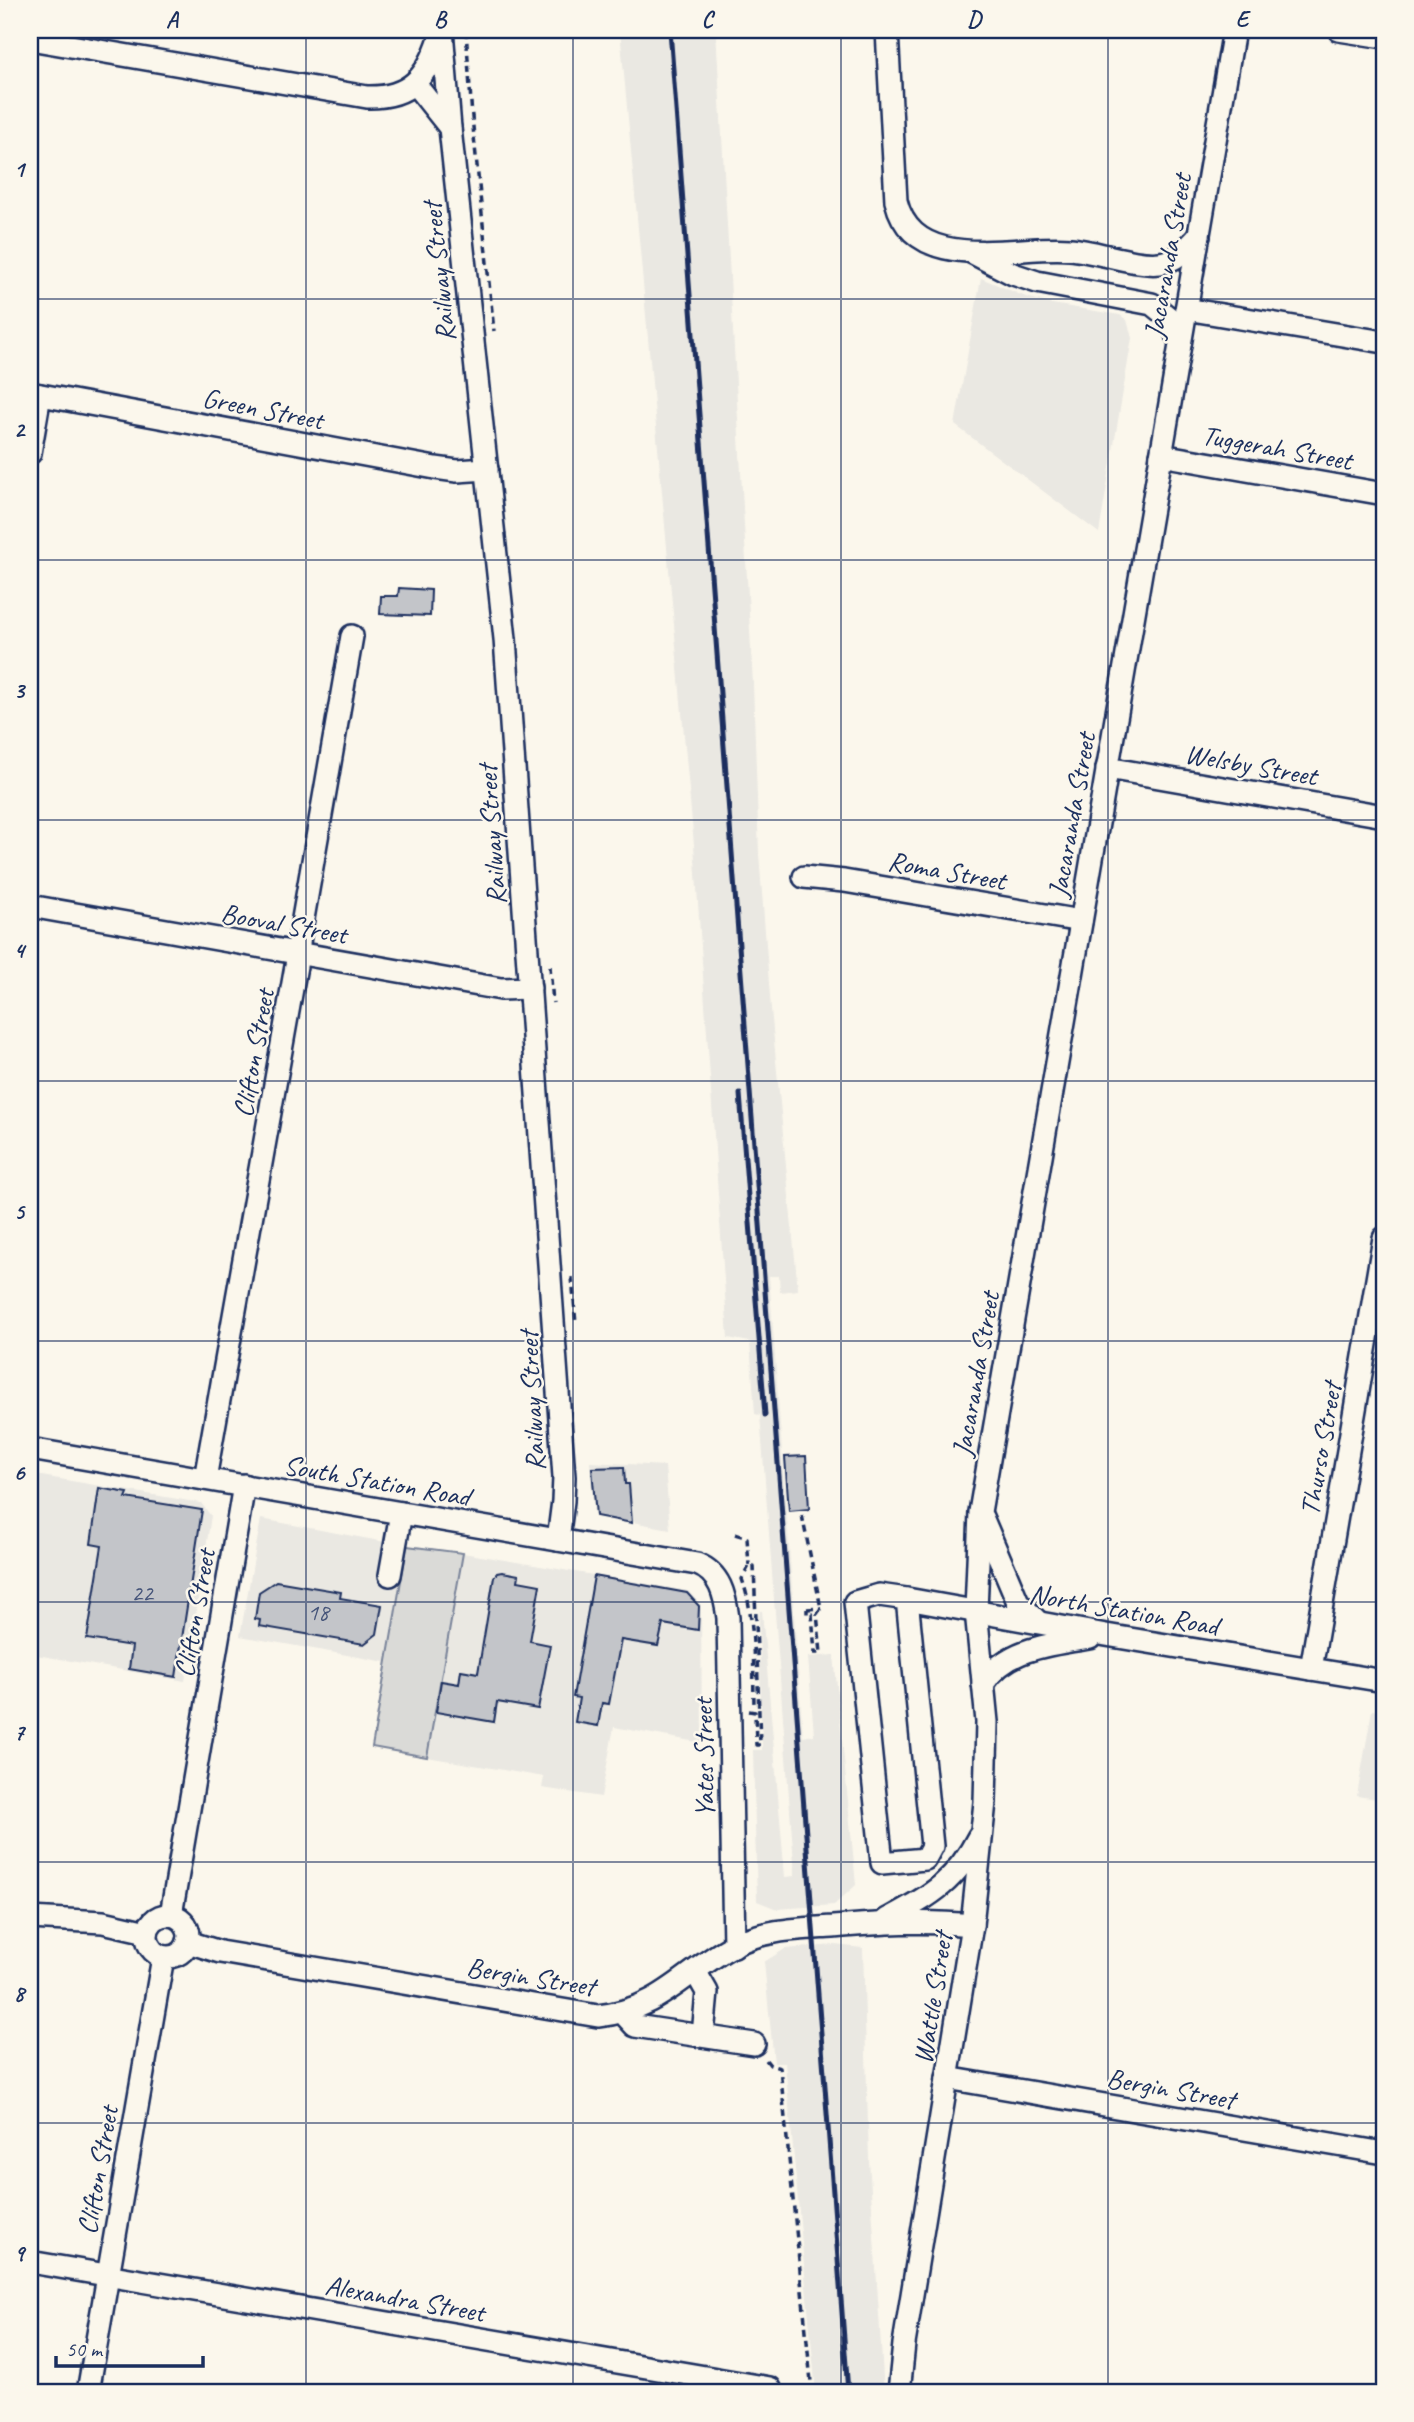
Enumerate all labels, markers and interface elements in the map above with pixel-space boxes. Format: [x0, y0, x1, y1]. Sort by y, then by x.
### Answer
text: A [166, 5, 180, 34]
text: B [434, 5, 448, 34]
text: C [702, 5, 716, 34]
text: D [967, 5, 983, 34]
text: E [1236, 5, 1252, 34]
text: 1 [14, 155, 27, 184]
street label: Jacaranda Street [1135, 168, 1200, 343]
street label: Railway Street [413, 197, 463, 344]
street label: Green Street [200, 380, 329, 438]
text: 2 [14, 415, 27, 444]
street label: Tuggerah Street [1199, 417, 1357, 478]
text: 3 [14, 676, 27, 705]
street label: Jacaranda Street [1039, 727, 1104, 902]
street label: Welsby Street [1182, 736, 1322, 794]
street label: Railway Street [469, 760, 514, 906]
street label: Roma Street [885, 843, 1011, 899]
street label: Booval Street [218, 895, 352, 952]
text: 4 [14, 936, 27, 965]
street label: Clifton Street [225, 984, 282, 1120]
text: 5 [14, 1197, 26, 1226]
street label: Jacaranda Street [943, 1286, 1008, 1461]
street label: Railway Street [510, 1326, 553, 1472]
street label: Thurso Street [1292, 1376, 1350, 1518]
street label: South Station Road [281, 1447, 477, 1515]
text: 6 [14, 1458, 27, 1487]
street label: Clifton Street [166, 1544, 223, 1680]
street label: North Station Road [1027, 1576, 1225, 1644]
house number: 22 [131, 1578, 155, 1608]
house number: 18 [307, 1597, 331, 1627]
street label: Yates Street [685, 1695, 722, 1818]
text: 7 [14, 1718, 27, 1747]
street label: Wattle Street [905, 1926, 961, 2066]
street label: Bergin Street [464, 1949, 601, 2004]
text: 8 [14, 1979, 27, 2008]
street label: Bergin Street [1104, 2060, 1241, 2118]
street label: Clifton Street [69, 2101, 126, 2237]
text: 9 [14, 2239, 27, 2268]
street label: Alexandra Street [323, 2267, 490, 2330]
scale bar [56, 2324, 203, 2368]
text: 50 m [66, 2336, 104, 2362]

